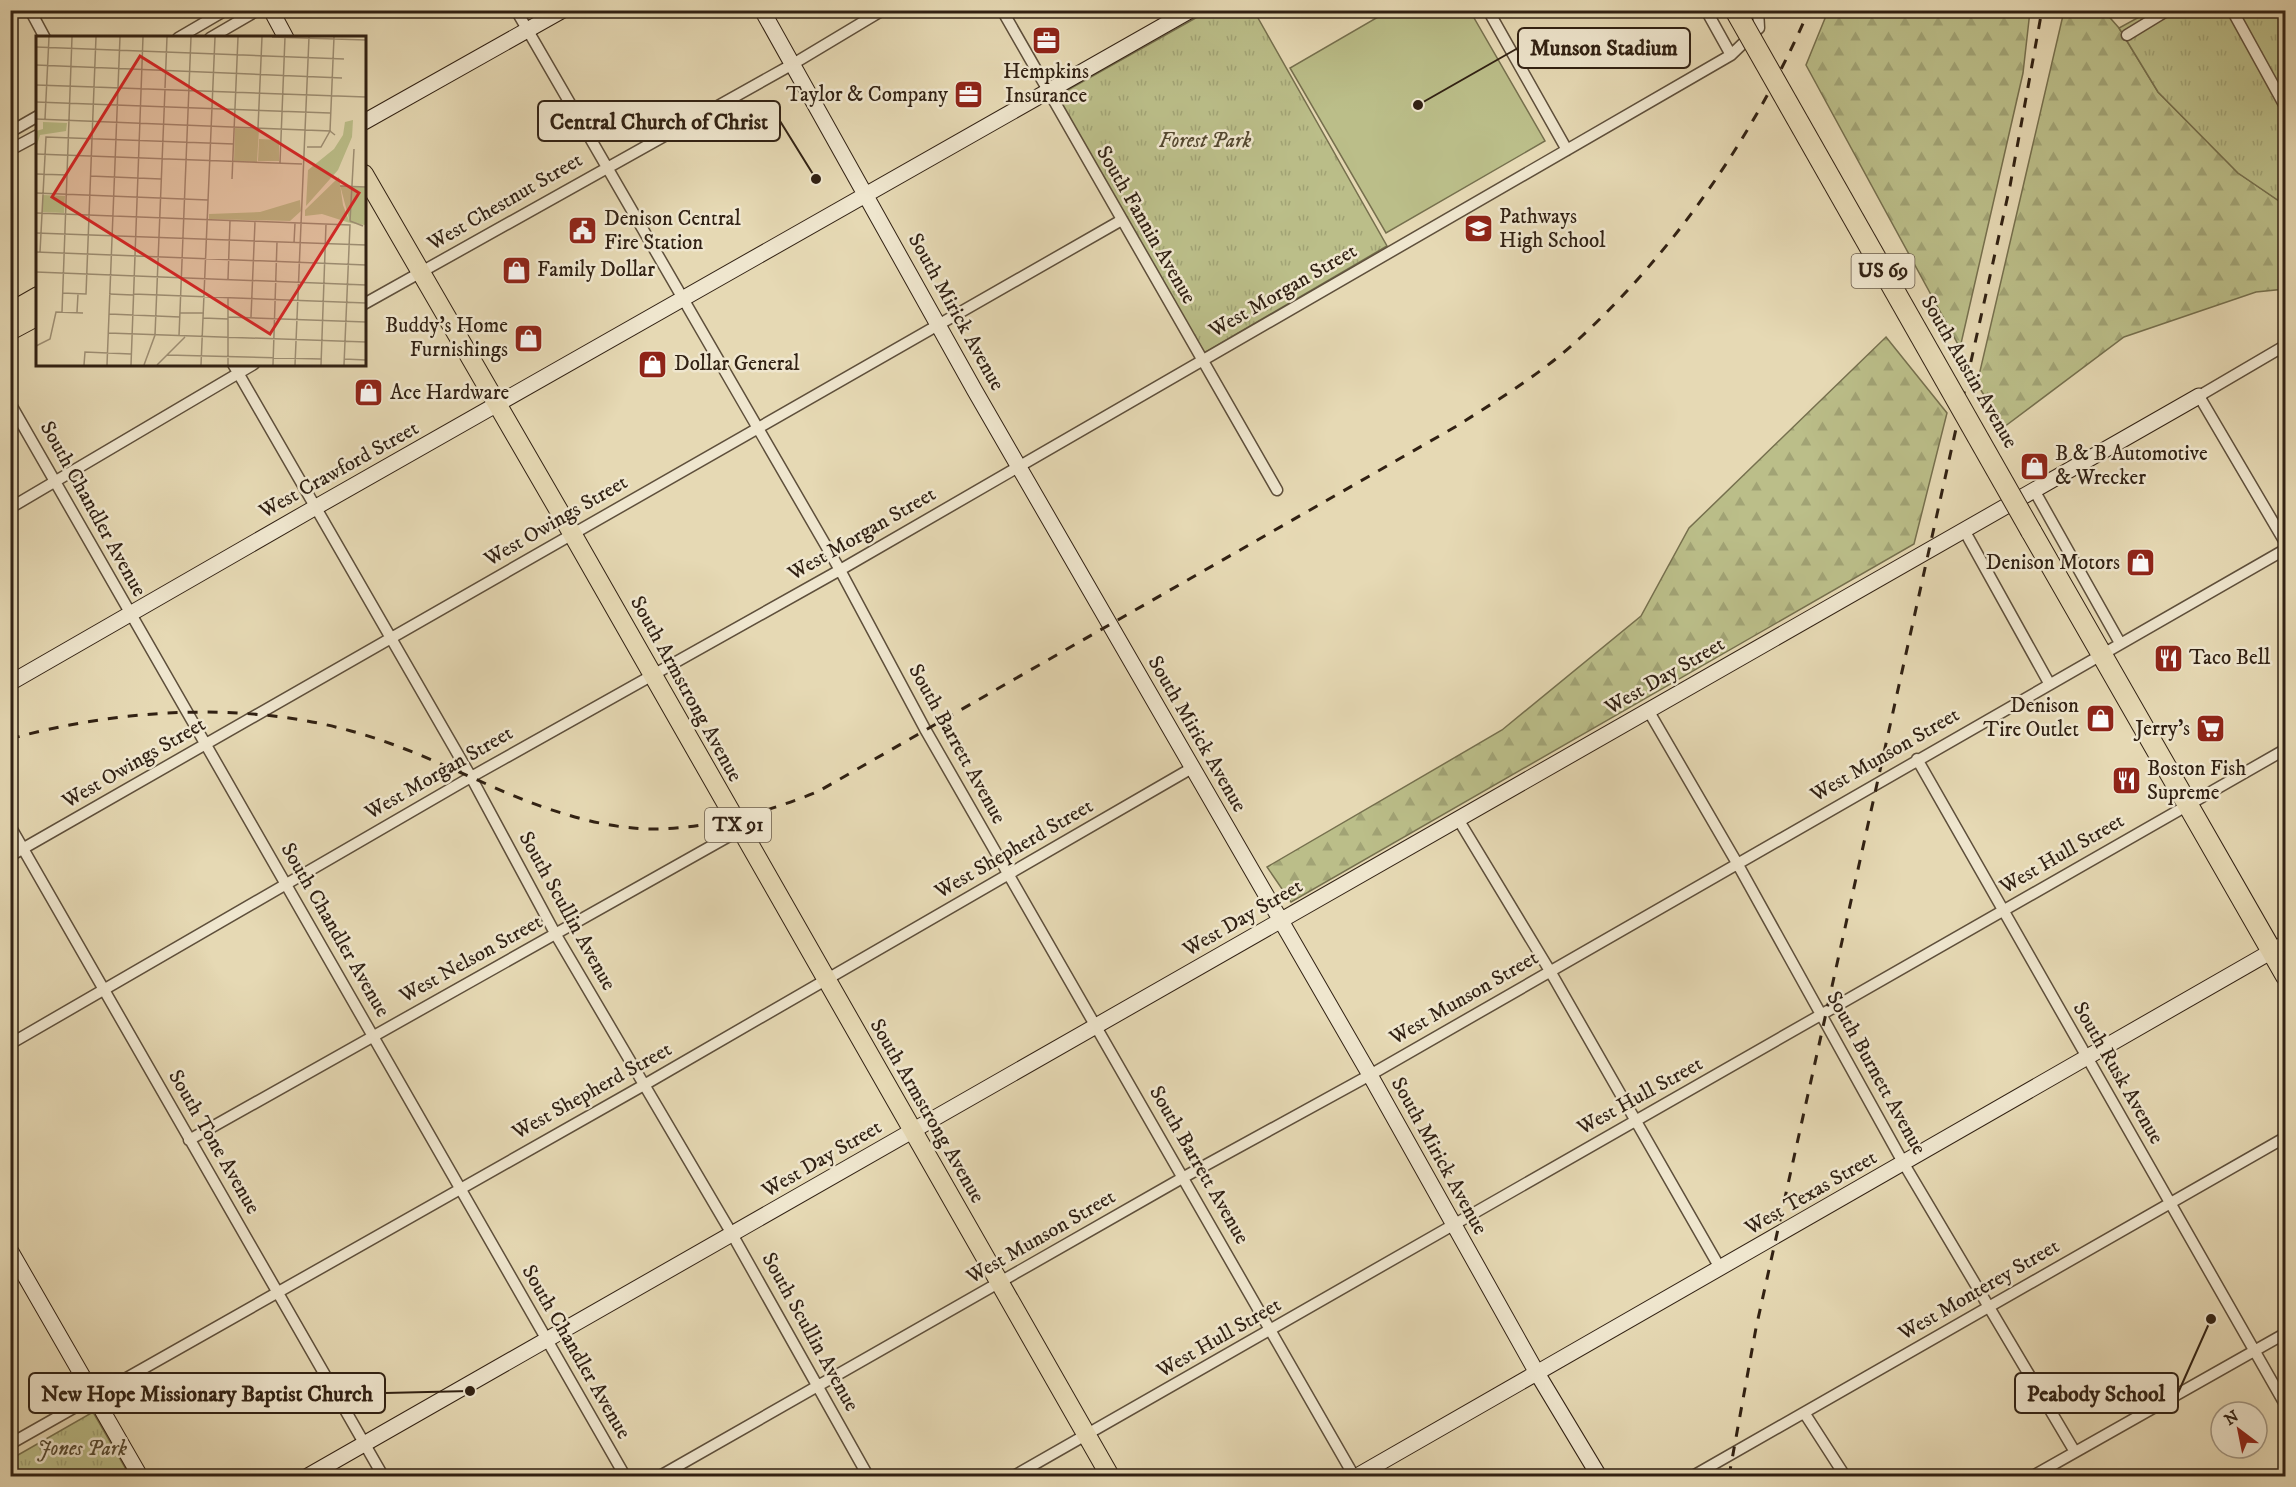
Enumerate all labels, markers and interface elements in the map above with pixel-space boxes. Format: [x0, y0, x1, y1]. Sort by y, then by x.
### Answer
office icon: Hempkins Insurance [1030, 25, 1062, 57]
callout: Munson Stadium [1518, 28, 1690, 68]
text: Munson Stadium [1530, 35, 1678, 62]
inset map [36, 36, 366, 366]
place label: Hempkins Insurance [1003, 59, 1089, 109]
office icon: Taylor & Company [953, 79, 985, 111]
place label: Taylor & Company [786, 82, 949, 108]
callout: Central Church of Christ [538, 101, 780, 141]
text: Central Church of Christ [550, 109, 768, 136]
park label: Forest Park [1159, 128, 1251, 154]
street label: South Fannin Avenue [1090, 141, 1202, 309]
street label: West Chestnut Street [422, 147, 587, 257]
place label: Pathways High School [1499, 204, 1606, 254]
place label: Denison Central Fire Station [604, 206, 741, 256]
school or university icon: Pathways High School [1462, 213, 1494, 245]
public building icon: Denison Central Fire Station [567, 215, 599, 247]
street label: South Mirick Avenue [902, 229, 1010, 396]
street label: West Morgan Street [1204, 238, 1362, 344]
shop icon: Family Dollar [500, 254, 532, 286]
road number: US 69 [1852, 254, 1914, 288]
place label: Family Dollar [537, 257, 655, 283]
street label: South Austin Avenue [1915, 291, 2023, 453]
place label: Buddy's Home Furnishings [385, 313, 508, 363]
shop icon: Buddy's Home Furnishings [513, 322, 545, 354]
shop icon: Dollar General [637, 348, 669, 380]
place label: Dollar General [674, 351, 800, 377]
shop icon: Ace Hardware [353, 377, 385, 409]
place label: Ace Hardware [390, 380, 509, 406]
street label: West Crawford Street [254, 415, 423, 525]
street label: South Chandler Avenue [34, 417, 152, 602]
place label: B & B Automotive & Wrecker [2055, 441, 2208, 491]
shop icon: B & B Automotive & Wrecker [2018, 450, 2050, 482]
street label: West Owings Street [479, 469, 633, 573]
street label: West Morgan Street [783, 481, 941, 587]
shop icon: Denison Motors [2125, 547, 2157, 579]
place label: Denison Motors [1986, 550, 2120, 576]
street label: South Armstrong Avenue [624, 591, 748, 787]
street label: West Day Street [1600, 631, 1730, 721]
restaurant icon: Taco Bell [2152, 642, 2184, 674]
place label: Taco Bell [2189, 645, 2271, 671]
street label: South Mirick Avenue [1142, 651, 1252, 817]
street label: South Barrett Avenue [902, 660, 1012, 829]
place label: Denison Tire Outlet [1983, 693, 2079, 743]
street label: West Munson Street [1805, 702, 1964, 809]
shop icon: Denison Tire Outlet [2084, 702, 2116, 734]
street label: West Owings Street [57, 711, 211, 815]
supermarket icon: Jerry's [2195, 713, 2227, 745]
place label: Jerry's [2133, 716, 2190, 742]
street label: West Morgan Street [360, 720, 518, 826]
place label: Boston Fish Supreme [2147, 756, 2246, 806]
restaurant icon: Boston Fish Supreme [2110, 765, 2142, 797]
street label: West Shepherd Street [929, 793, 1098, 905]
road number: TX 91 [705, 808, 771, 842]
street label: West Hull Street [1994, 808, 2129, 901]
street label: South Scullin Avenue [513, 827, 622, 995]
street label: South Chandler Avenue [275, 838, 396, 1022]
street label: West Day Street [1178, 873, 1308, 963]
street label: West Nelson Street [394, 909, 547, 1009]
street label: West Munson Street [1384, 945, 1543, 1052]
street label: South Burnett Avenue [1820, 987, 1932, 1160]
street label: South Rusk Avenue [2067, 997, 2169, 1149]
street label: South Armstrong Avenue [864, 1014, 991, 1208]
street label: West Shepherd Street [507, 1036, 677, 1146]
street label: West Hull Street [1572, 1051, 1707, 1142]
street label: South Tone Avenue [162, 1065, 266, 1219]
street label: South Mirick Avenue [1385, 1073, 1493, 1240]
street label: South Barrett Avenue [1143, 1081, 1255, 1249]
street label: West Day Street [757, 1114, 887, 1204]
street label: West Texas Street [1740, 1145, 1882, 1242]
street label: West Munson Street [961, 1184, 1120, 1291]
street label: West Monterey Street [1893, 1233, 2064, 1347]
street label: South Scullin Avenue [756, 1248, 865, 1416]
street label: South Chandler Avenue [516, 1260, 637, 1444]
street label: West Hull Street [1151, 1292, 1286, 1385]
callout: New Hope Missionary Baptist Church [29, 1373, 385, 1413]
callout: Peabody School [2015, 1373, 2178, 1413]
text: New Hope Missionary Baptist Church [41, 1381, 374, 1408]
text: Peabody School [2027, 1381, 2166, 1408]
north arrow [2209, 1400, 2269, 1460]
text: N [2221, 1406, 2242, 1430]
park label: Jones Park [37, 1436, 127, 1462]

